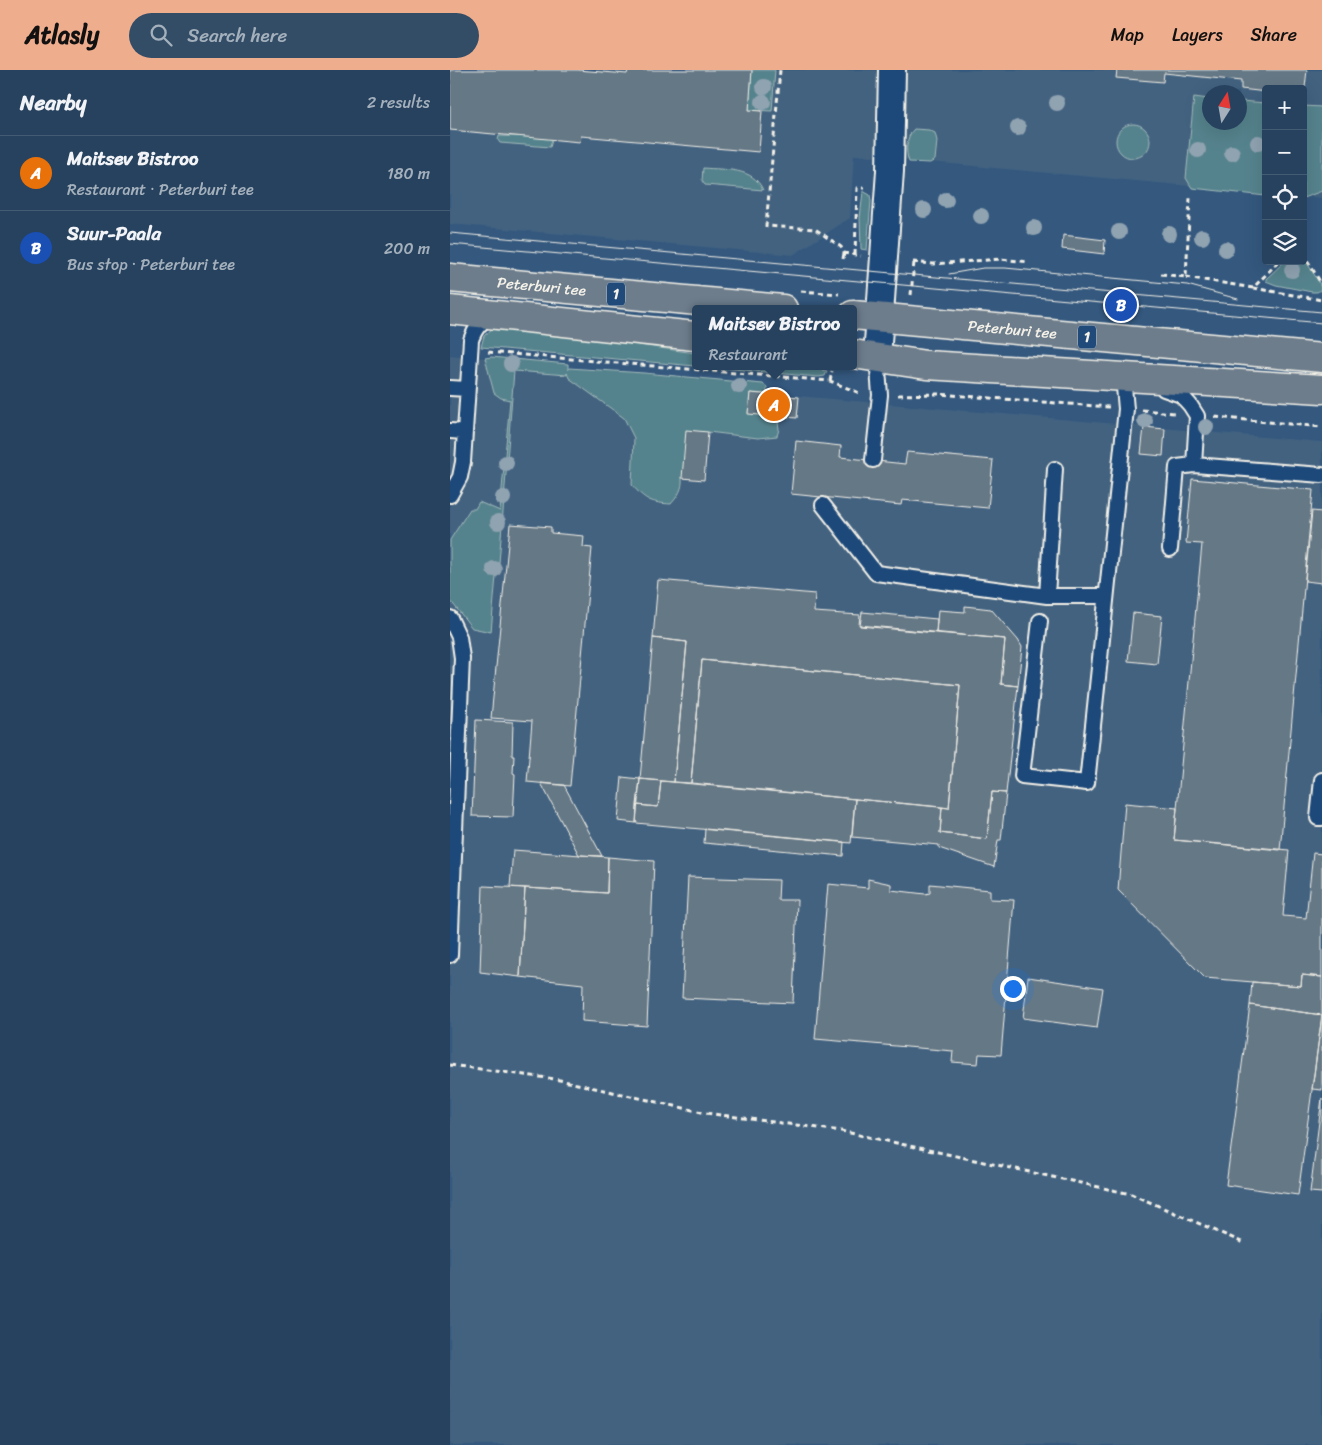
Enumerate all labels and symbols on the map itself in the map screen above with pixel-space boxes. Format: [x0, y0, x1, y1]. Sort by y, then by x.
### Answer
north arrow [1202, 85, 1247, 130]
street label: Peterburi tee [496, 269, 587, 304]
road number: 1 [607, 282, 625, 305]
pin: B [1105, 286, 1137, 324]
street label: Peterburi tee [967, 313, 1058, 347]
road number: 1 [1078, 326, 1096, 348]
pin: A [758, 386, 790, 424]
your location [1000, 976, 1026, 1002]

